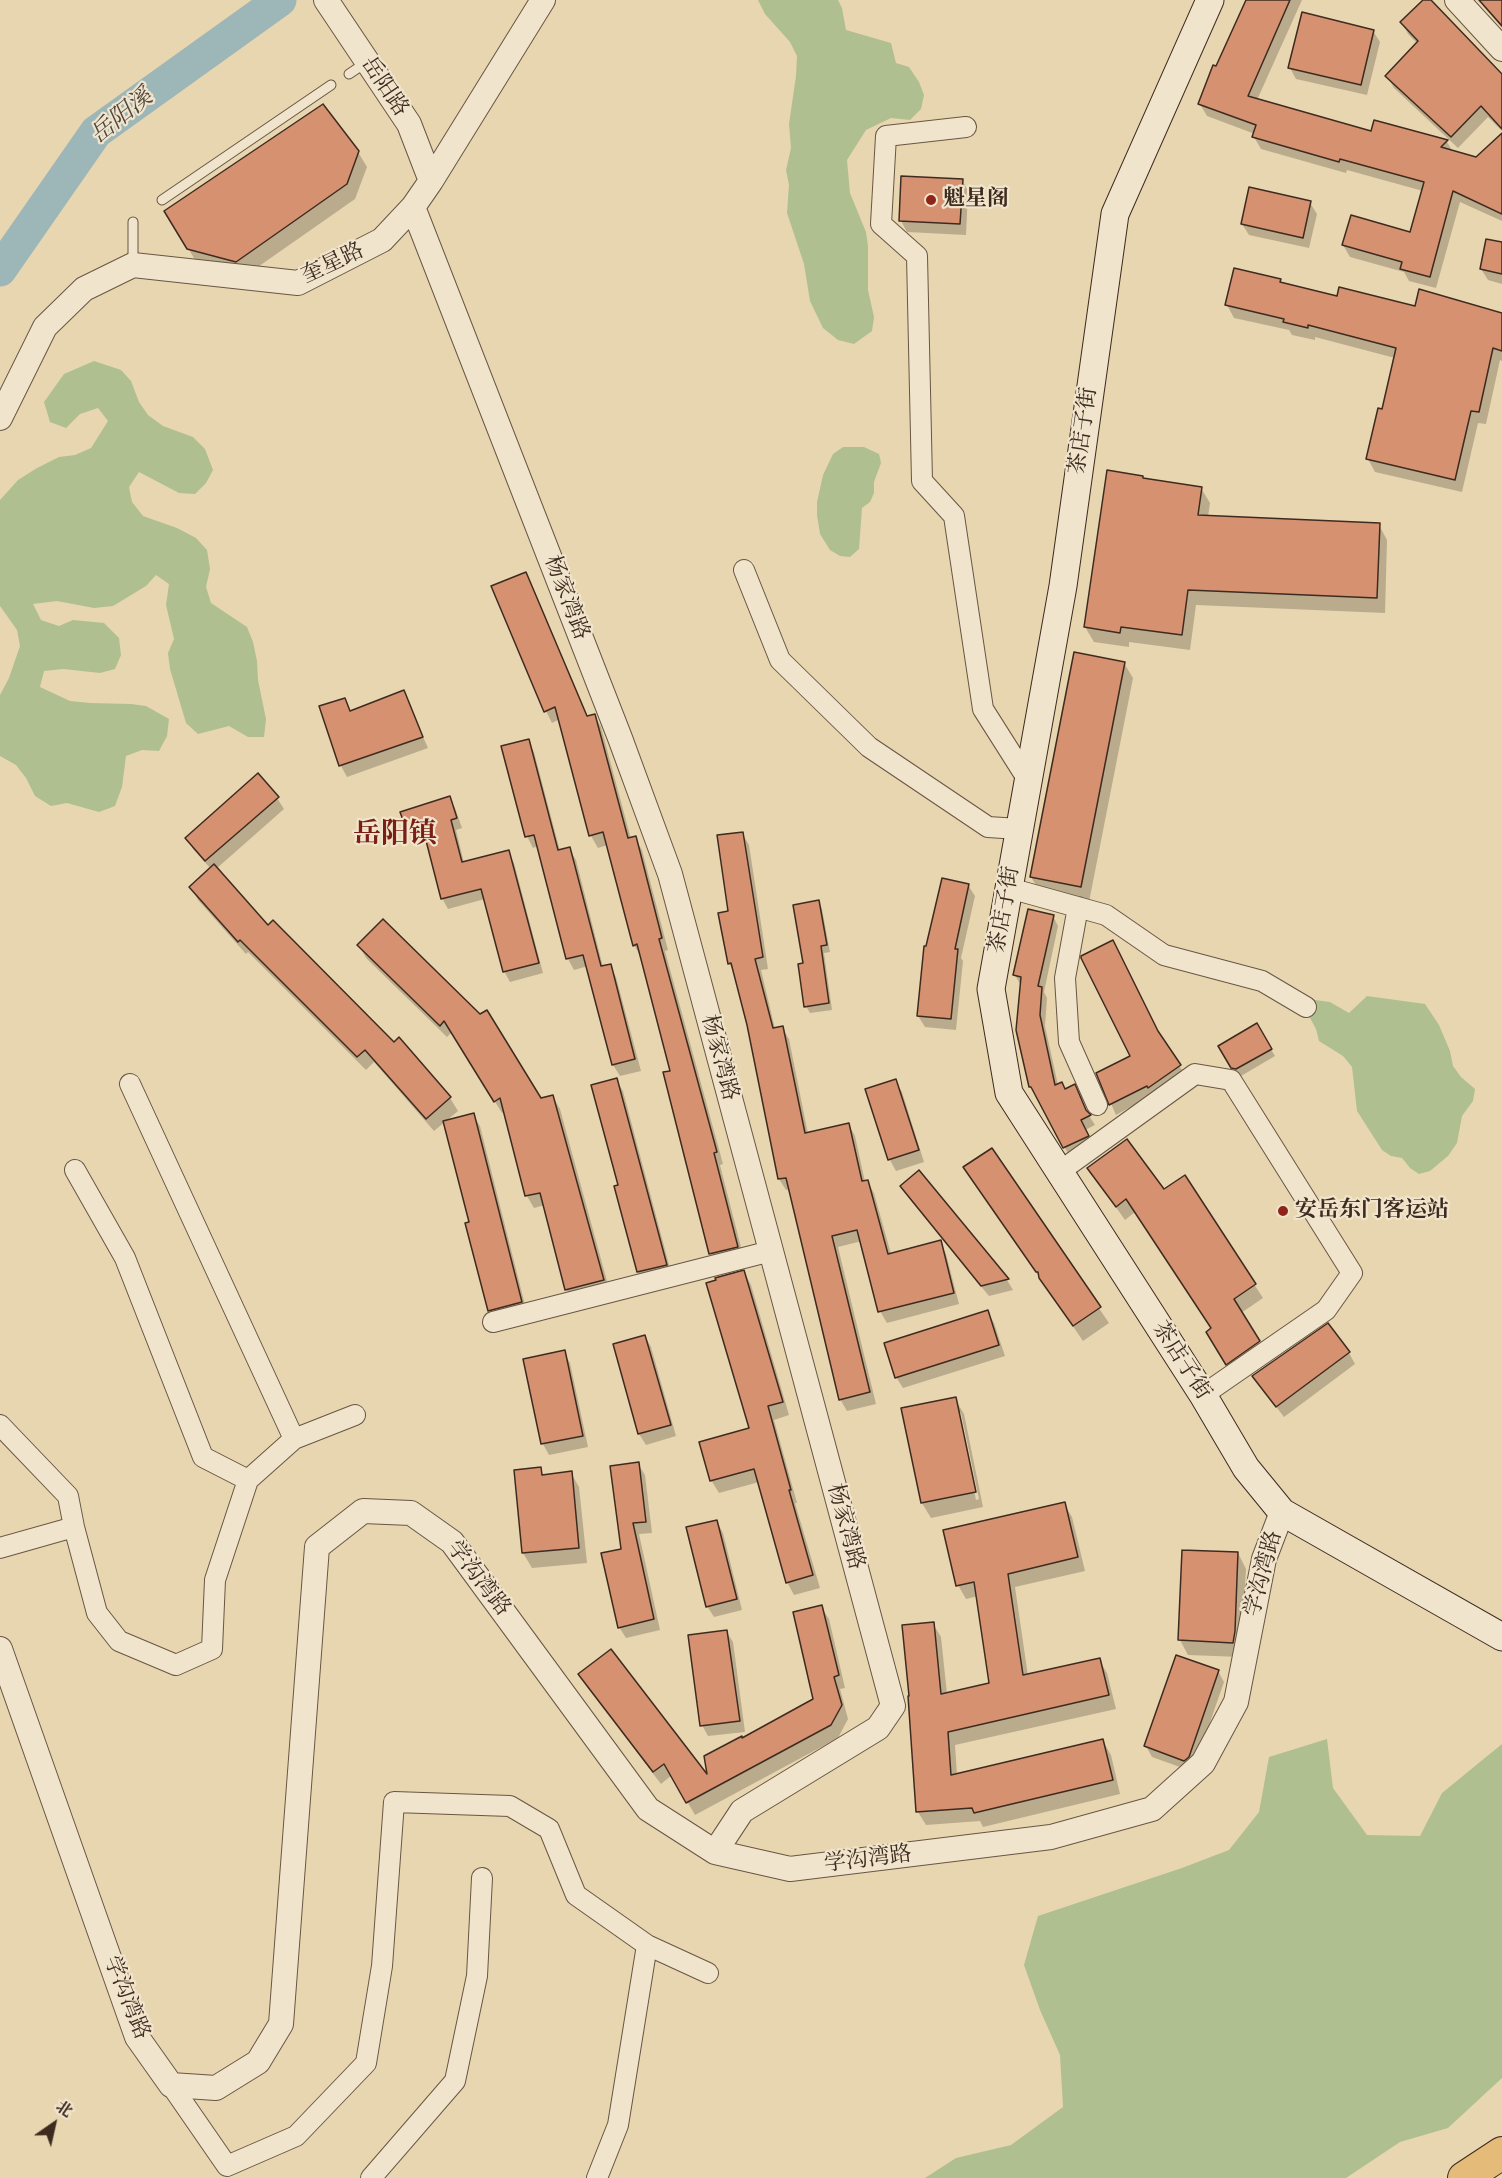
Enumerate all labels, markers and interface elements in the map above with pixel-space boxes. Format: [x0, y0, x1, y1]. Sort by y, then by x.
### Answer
street label: 岳阳路 [355, 52, 413, 122]
water label: 岳阳溪 [85, 83, 159, 151]
place label: 魁星阁 [943, 187, 1009, 213]
marker: 魁星阁 [924, 193, 938, 207]
street label: 奎星路 [298, 238, 368, 290]
street label: 茶店子街 [1065, 386, 1103, 476]
street label: 杨家湾路 [538, 552, 594, 644]
district label: 岳阳镇 [353, 818, 437, 852]
street label: 茶店子街 [984, 864, 1026, 956]
street label: 杨家湾路 [695, 1012, 743, 1104]
place label: 安岳东门客运站 [1295, 1198, 1449, 1224]
marker: 安岳东门客运站 [1276, 1204, 1290, 1218]
street label: 茶店子街 [1146, 1317, 1216, 1405]
street label: 杨家湾路 [821, 1481, 869, 1573]
street label: 学沟湾路 [1240, 1528, 1288, 1620]
street label: 学沟湾路 [441, 1536, 515, 1622]
street label: 学沟湾路 [823, 1842, 913, 1878]
street label: 学沟湾路 [97, 1952, 155, 2044]
north arrow [24, 2094, 84, 2154]
text: 北 [52, 2096, 76, 2122]

